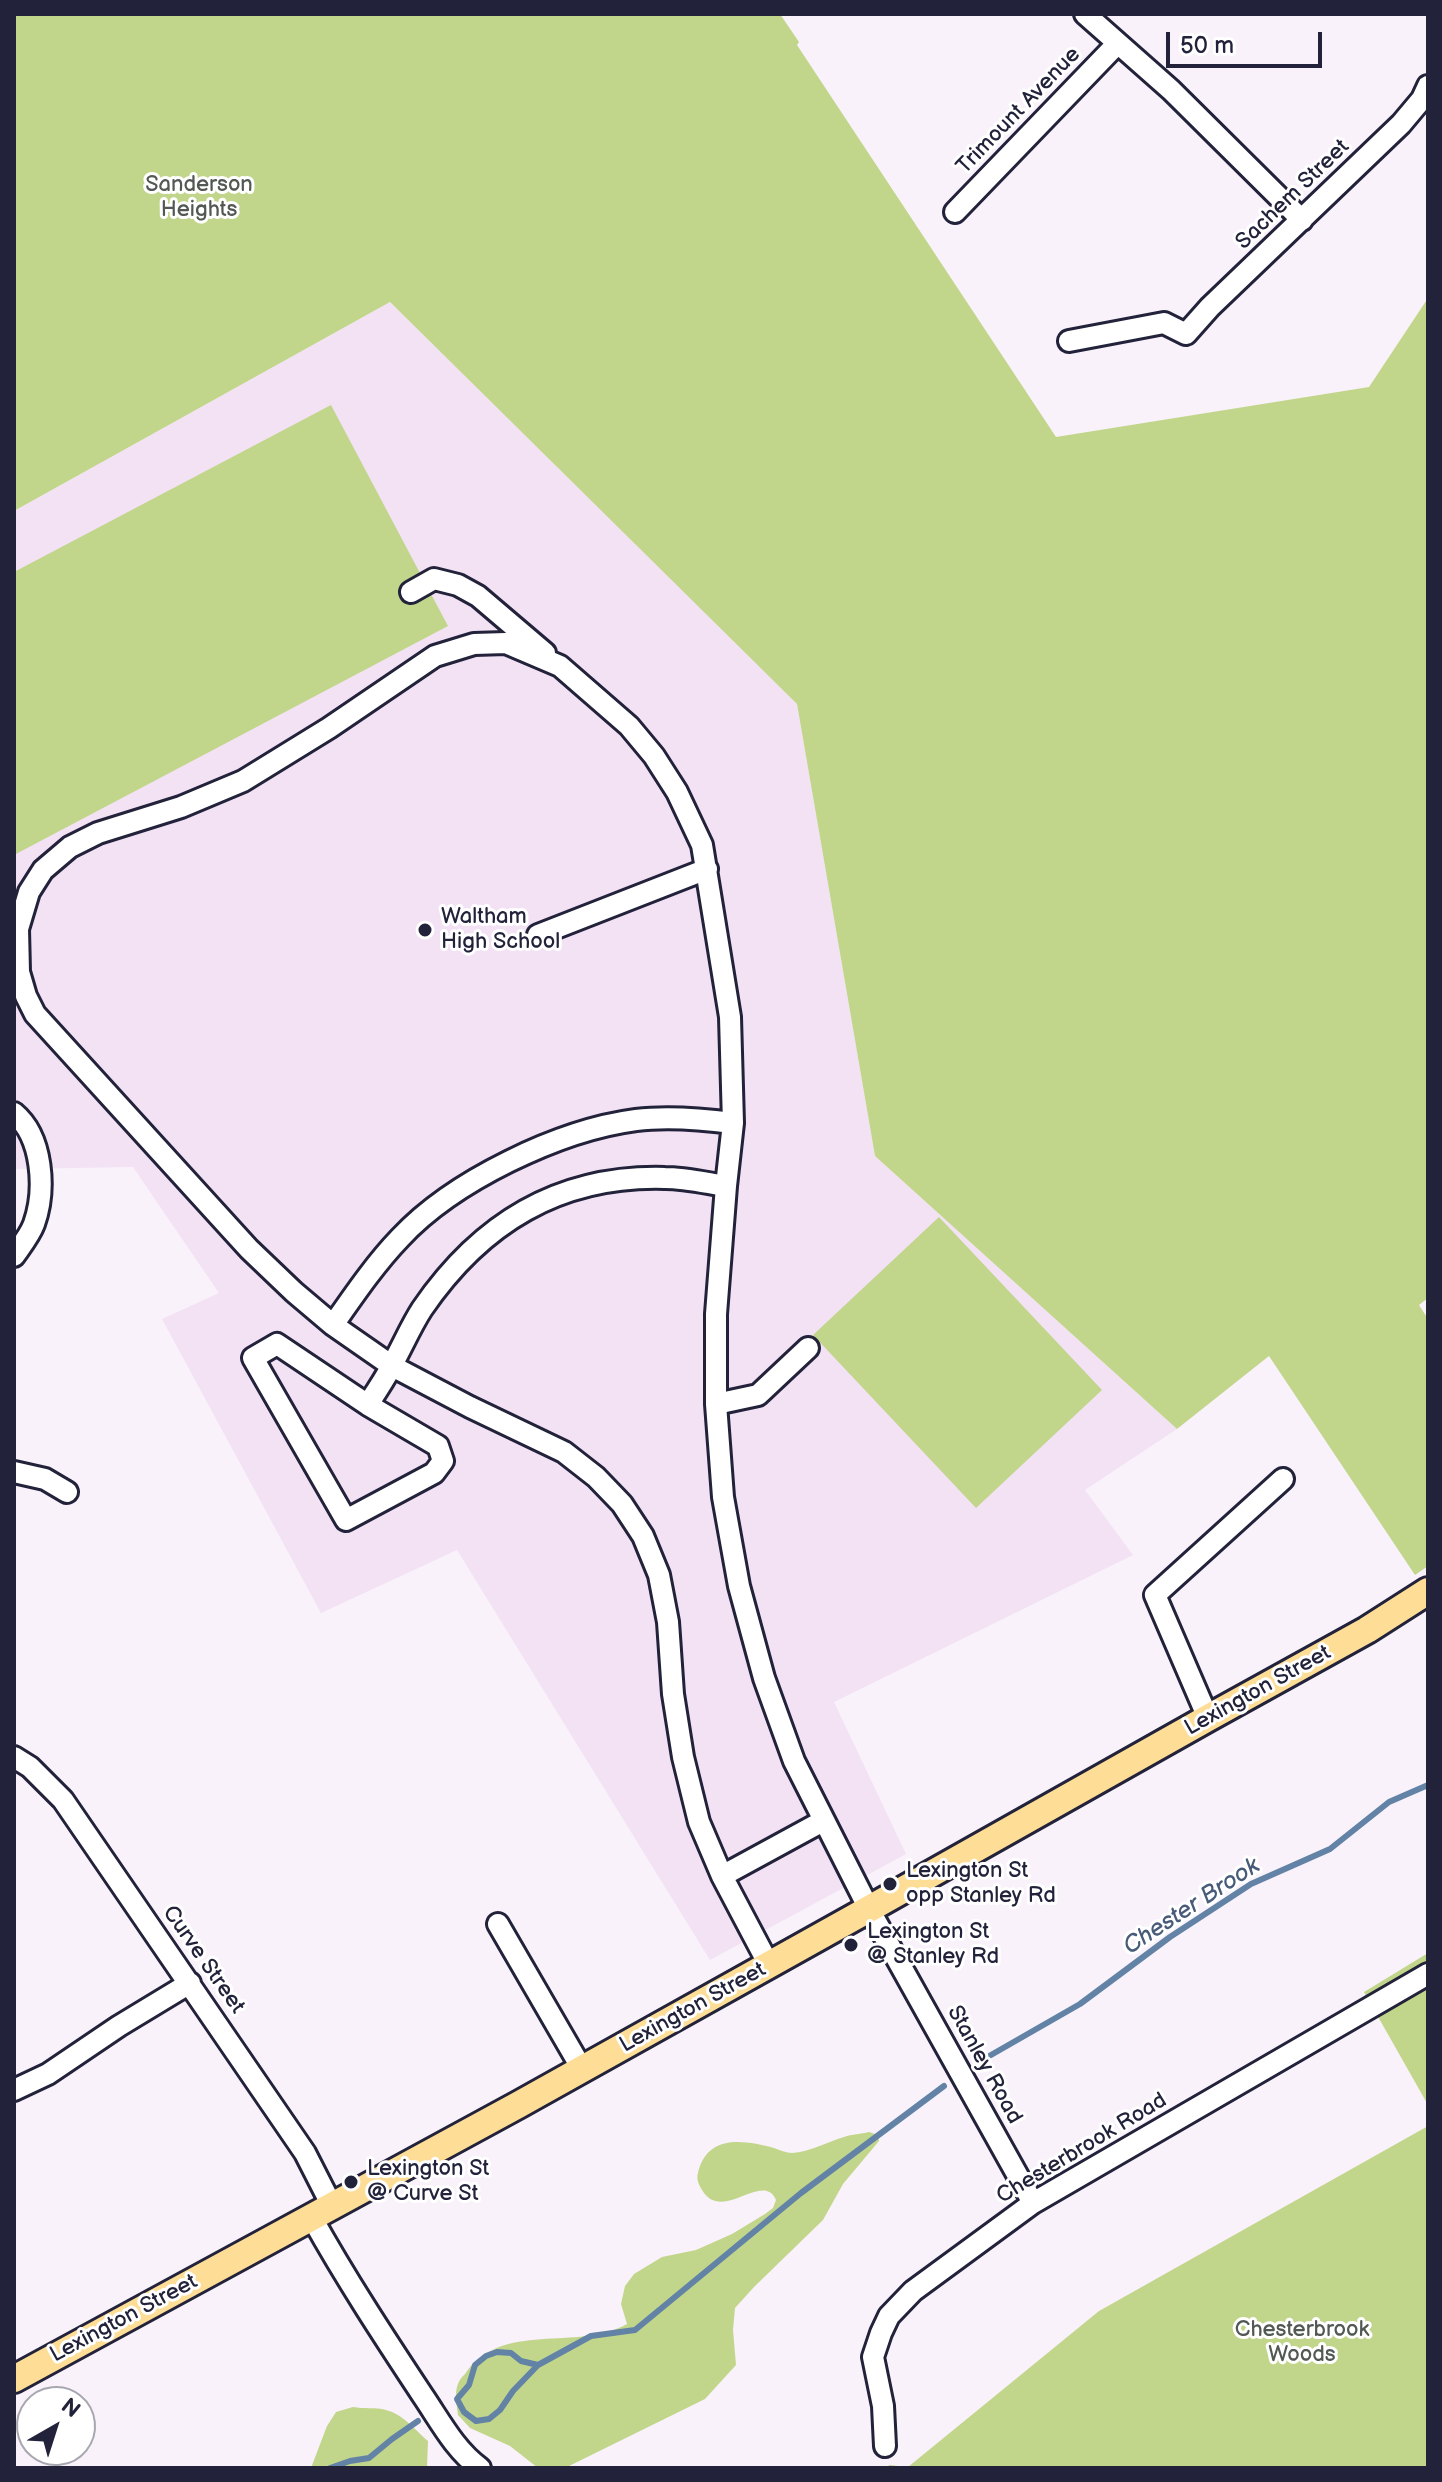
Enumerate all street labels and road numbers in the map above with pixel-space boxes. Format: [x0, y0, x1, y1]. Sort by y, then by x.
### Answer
street label: Trimount Avenue [952, 42, 1086, 180]
street label: Sachem Street [1231, 134, 1355, 256]
street label: Lexington Street [1180, 1640, 1336, 1742]
street label: Curve Street [156, 1901, 250, 2019]
street label: Lexington Street [615, 1957, 771, 2059]
street label: Stanley Road [941, 2001, 1027, 2129]
street label: Chesterbrook Road [992, 2088, 1172, 2210]
street label: Lexington Street [46, 2269, 202, 2369]

